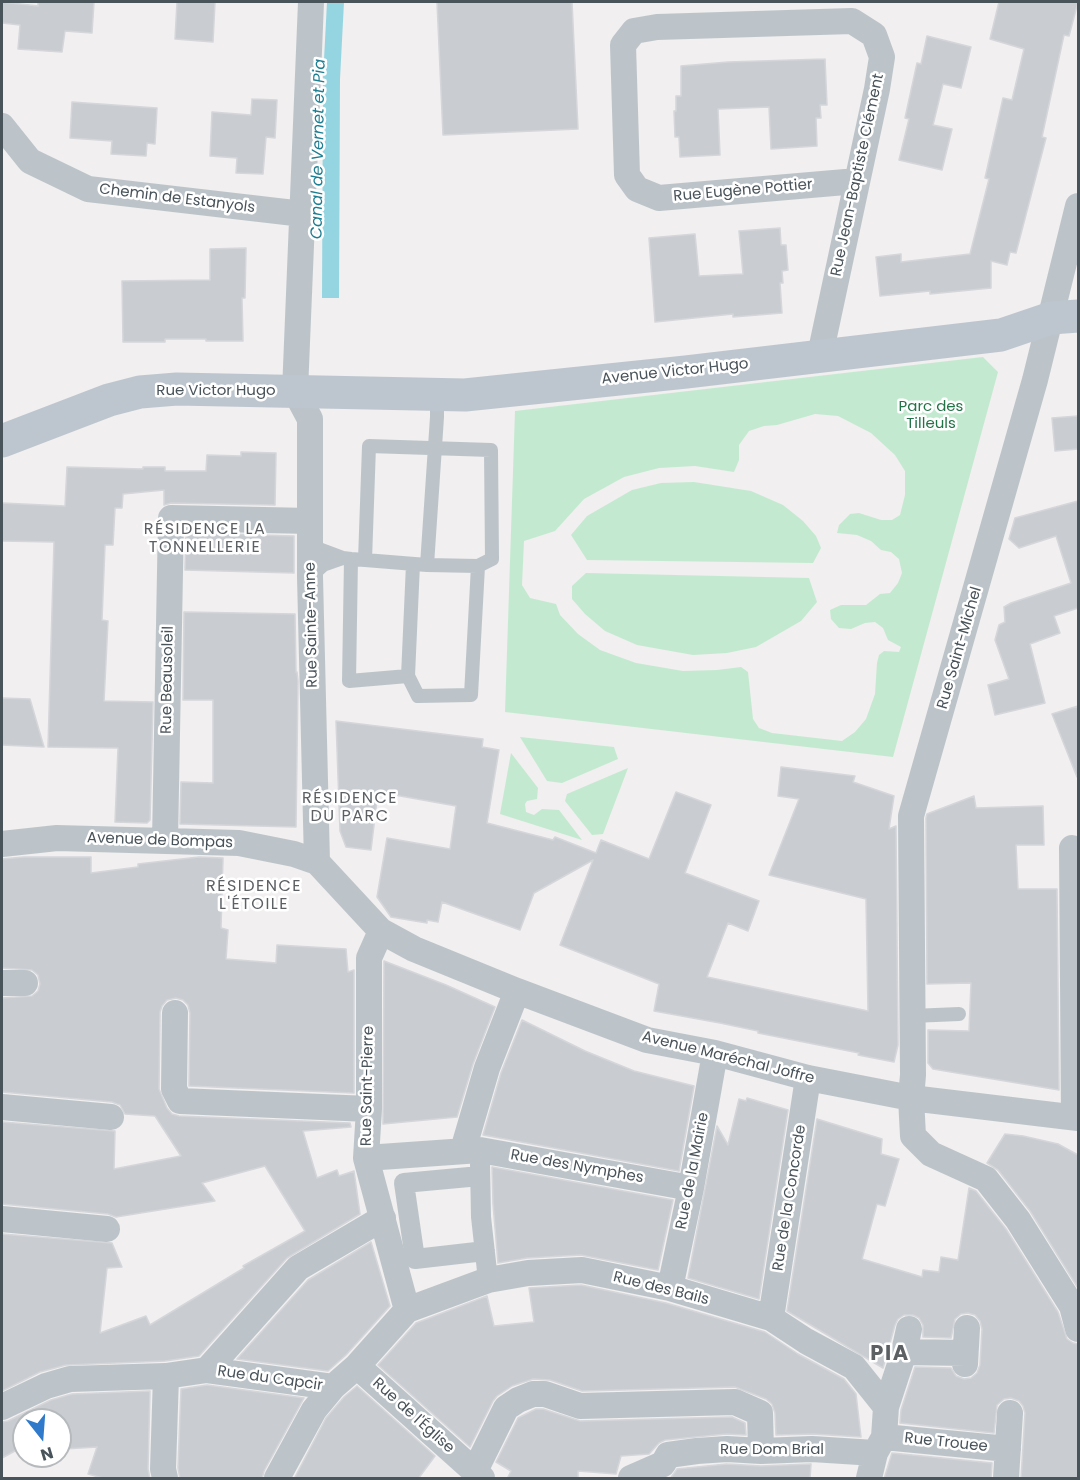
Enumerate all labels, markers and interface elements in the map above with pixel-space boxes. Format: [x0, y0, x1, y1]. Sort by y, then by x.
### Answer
water label: Canal de Vernet et Pia [308, 59, 330, 239]
street label: Rue Jean-Baptiste Clément [828, 72, 888, 278]
street label: Rue Eugène Pottier [673, 176, 813, 206]
street label: Chemin de Estanyols [98, 181, 256, 217]
street label: Avenue Victor Hugo [601, 355, 749, 389]
street label: Rue Victor Hugo [156, 382, 276, 400]
park label: Parc des Tilleuls [899, 398, 963, 433]
district label: RÉSIDENCE LA TONNELLERIE [144, 520, 266, 558]
street label: Rue Sainte-Anne [302, 562, 322, 688]
street label: Rue Saint-Michel [934, 585, 986, 711]
street label: Rue Beausoleil [158, 626, 178, 734]
district label: RÉSIDENCE DU PARC [302, 789, 398, 827]
street label: Avenue de Bompas [87, 829, 233, 853]
district label: RÉSIDENCE L'ÉTOILE [206, 877, 302, 915]
street label: Rue Saint-Pierre [358, 1026, 378, 1146]
street label: Avenue Maréchal Joffre [640, 1028, 816, 1088]
street label: Rue de la Mairie [673, 1111, 713, 1231]
street label: Rue de la Concorde [770, 1124, 810, 1272]
street label: Rue des Nymphes [509, 1146, 645, 1188]
street label: Rue des Bails [611, 1268, 711, 1310]
district label: PIA [870, 1342, 910, 1368]
street label: Rue du Capcir [216, 1363, 324, 1395]
street label: Rue de l'Église [368, 1375, 458, 1457]
north arrow [12, 1408, 72, 1468]
street label: Rue Trouee [904, 1430, 988, 1456]
text: N [38, 1441, 56, 1467]
street label: Rue Dom Brial [720, 1441, 824, 1459]

